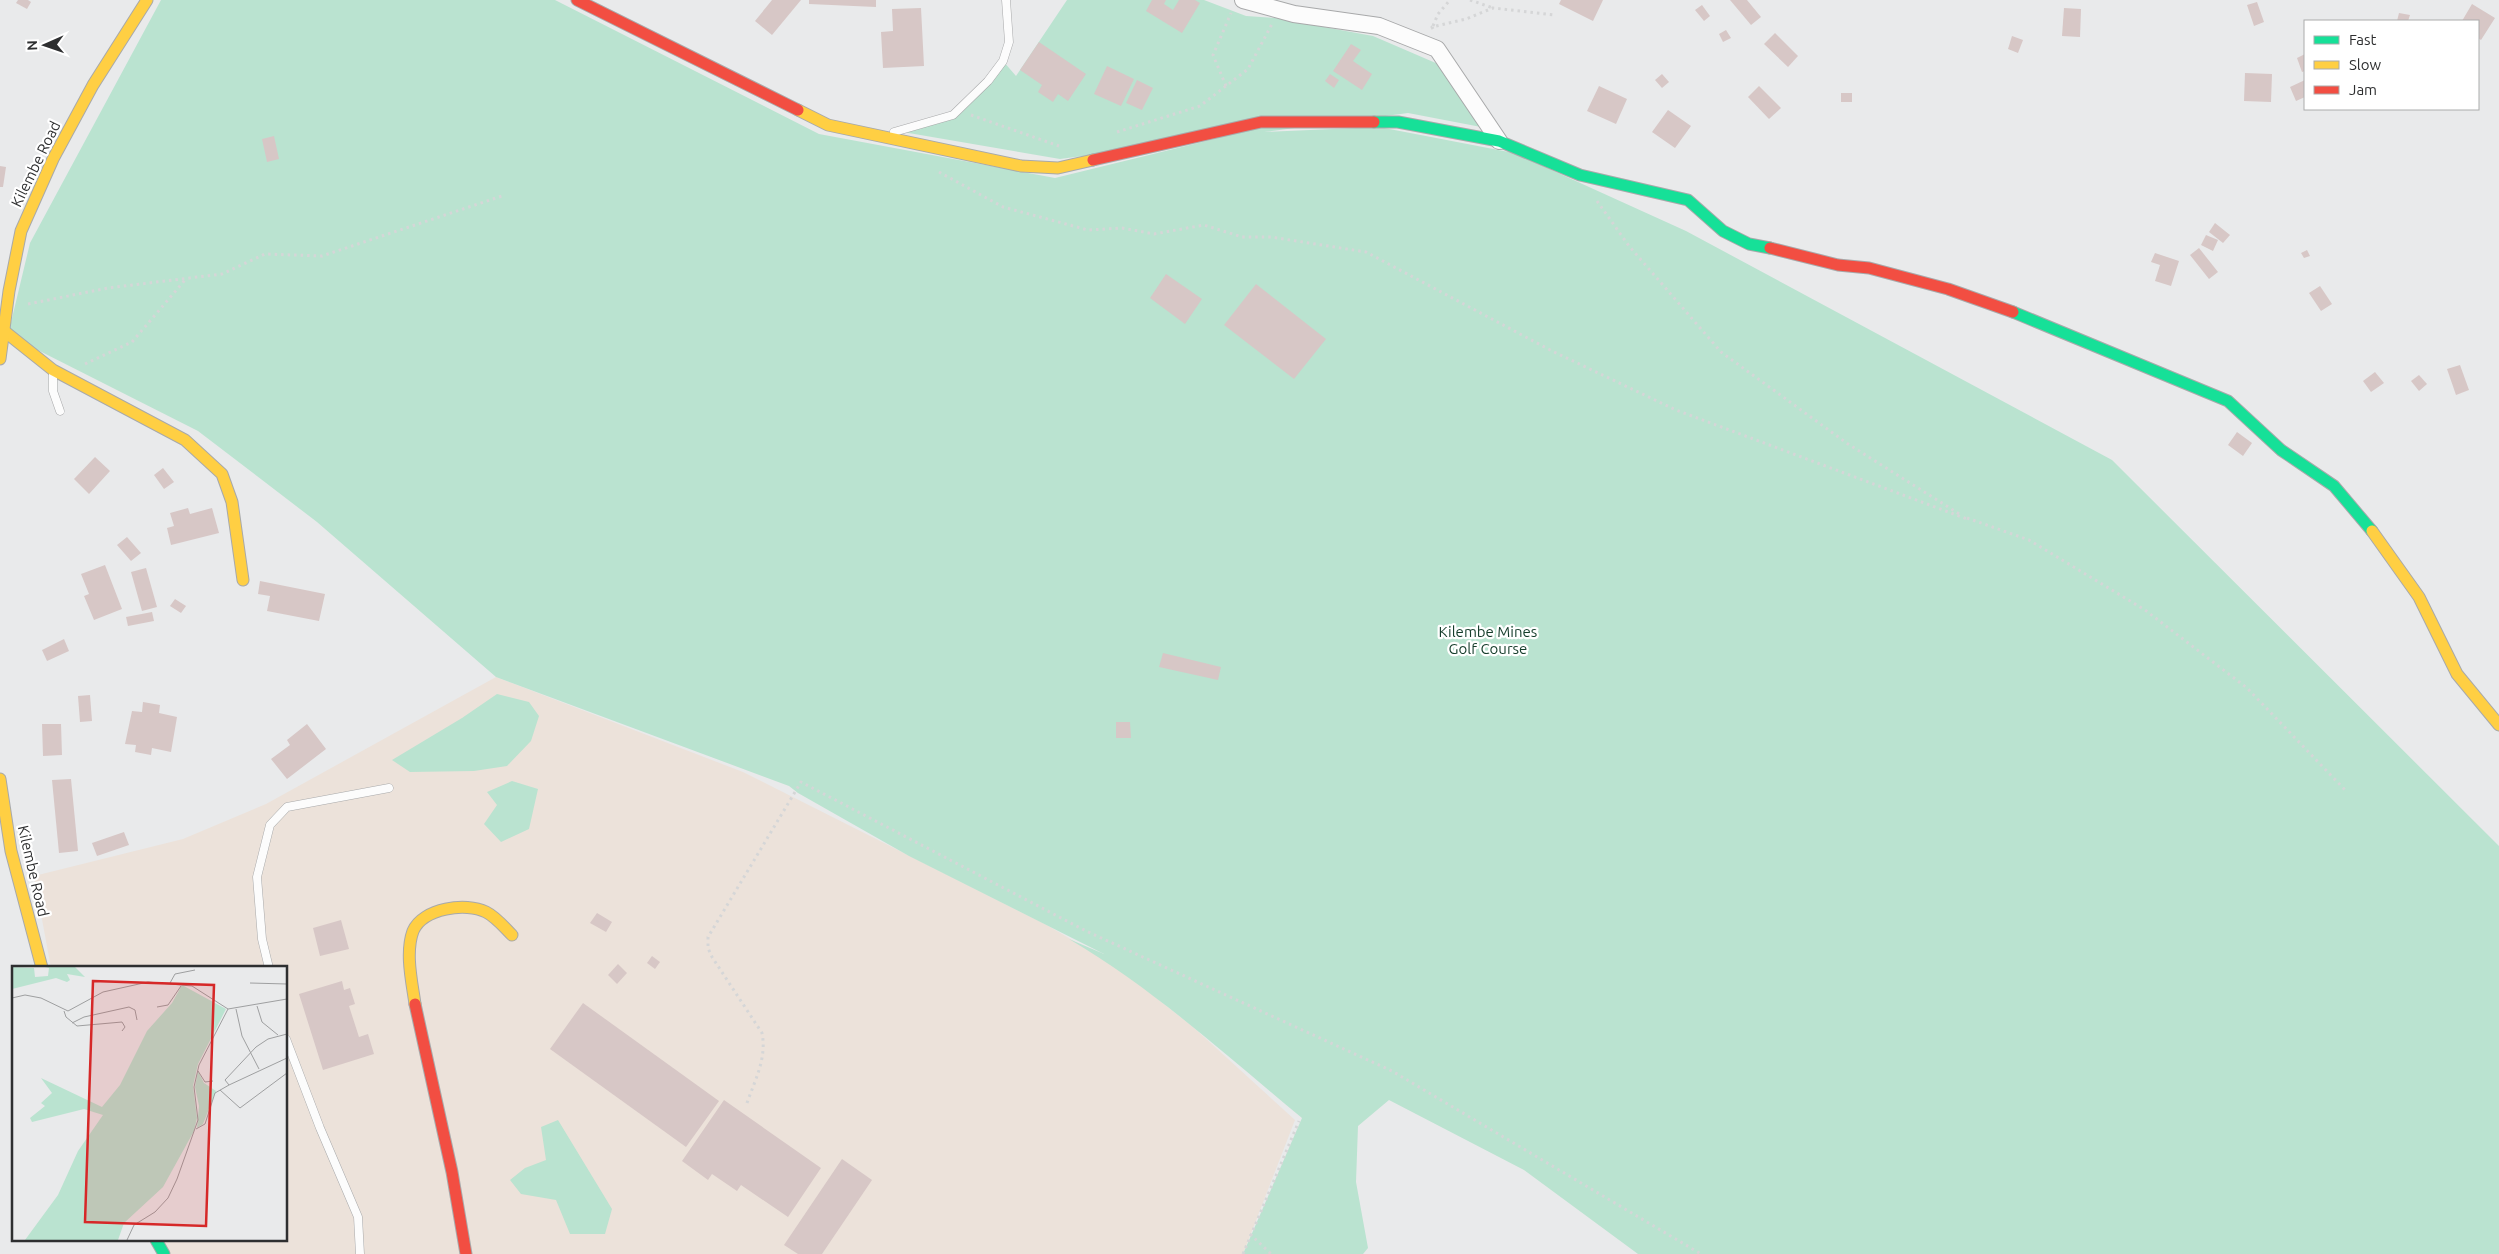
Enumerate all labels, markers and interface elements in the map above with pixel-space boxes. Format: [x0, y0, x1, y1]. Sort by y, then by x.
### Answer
north arrow [20, 20, 70, 70]
legend [2304, 20, 2479, 110]
text: Fast [2349, 31, 2377, 48]
text: N [24, 40, 40, 51]
text: Slow [2349, 56, 2382, 73]
text: Jam [2349, 81, 2377, 98]
street label: Kilembe Road [7, 118, 64, 209]
park label: Kilembe Mines Golf Course [1439, 623, 1537, 657]
street label: Kilembe Road [15, 824, 52, 918]
inset map [12, 966, 288, 1242]

